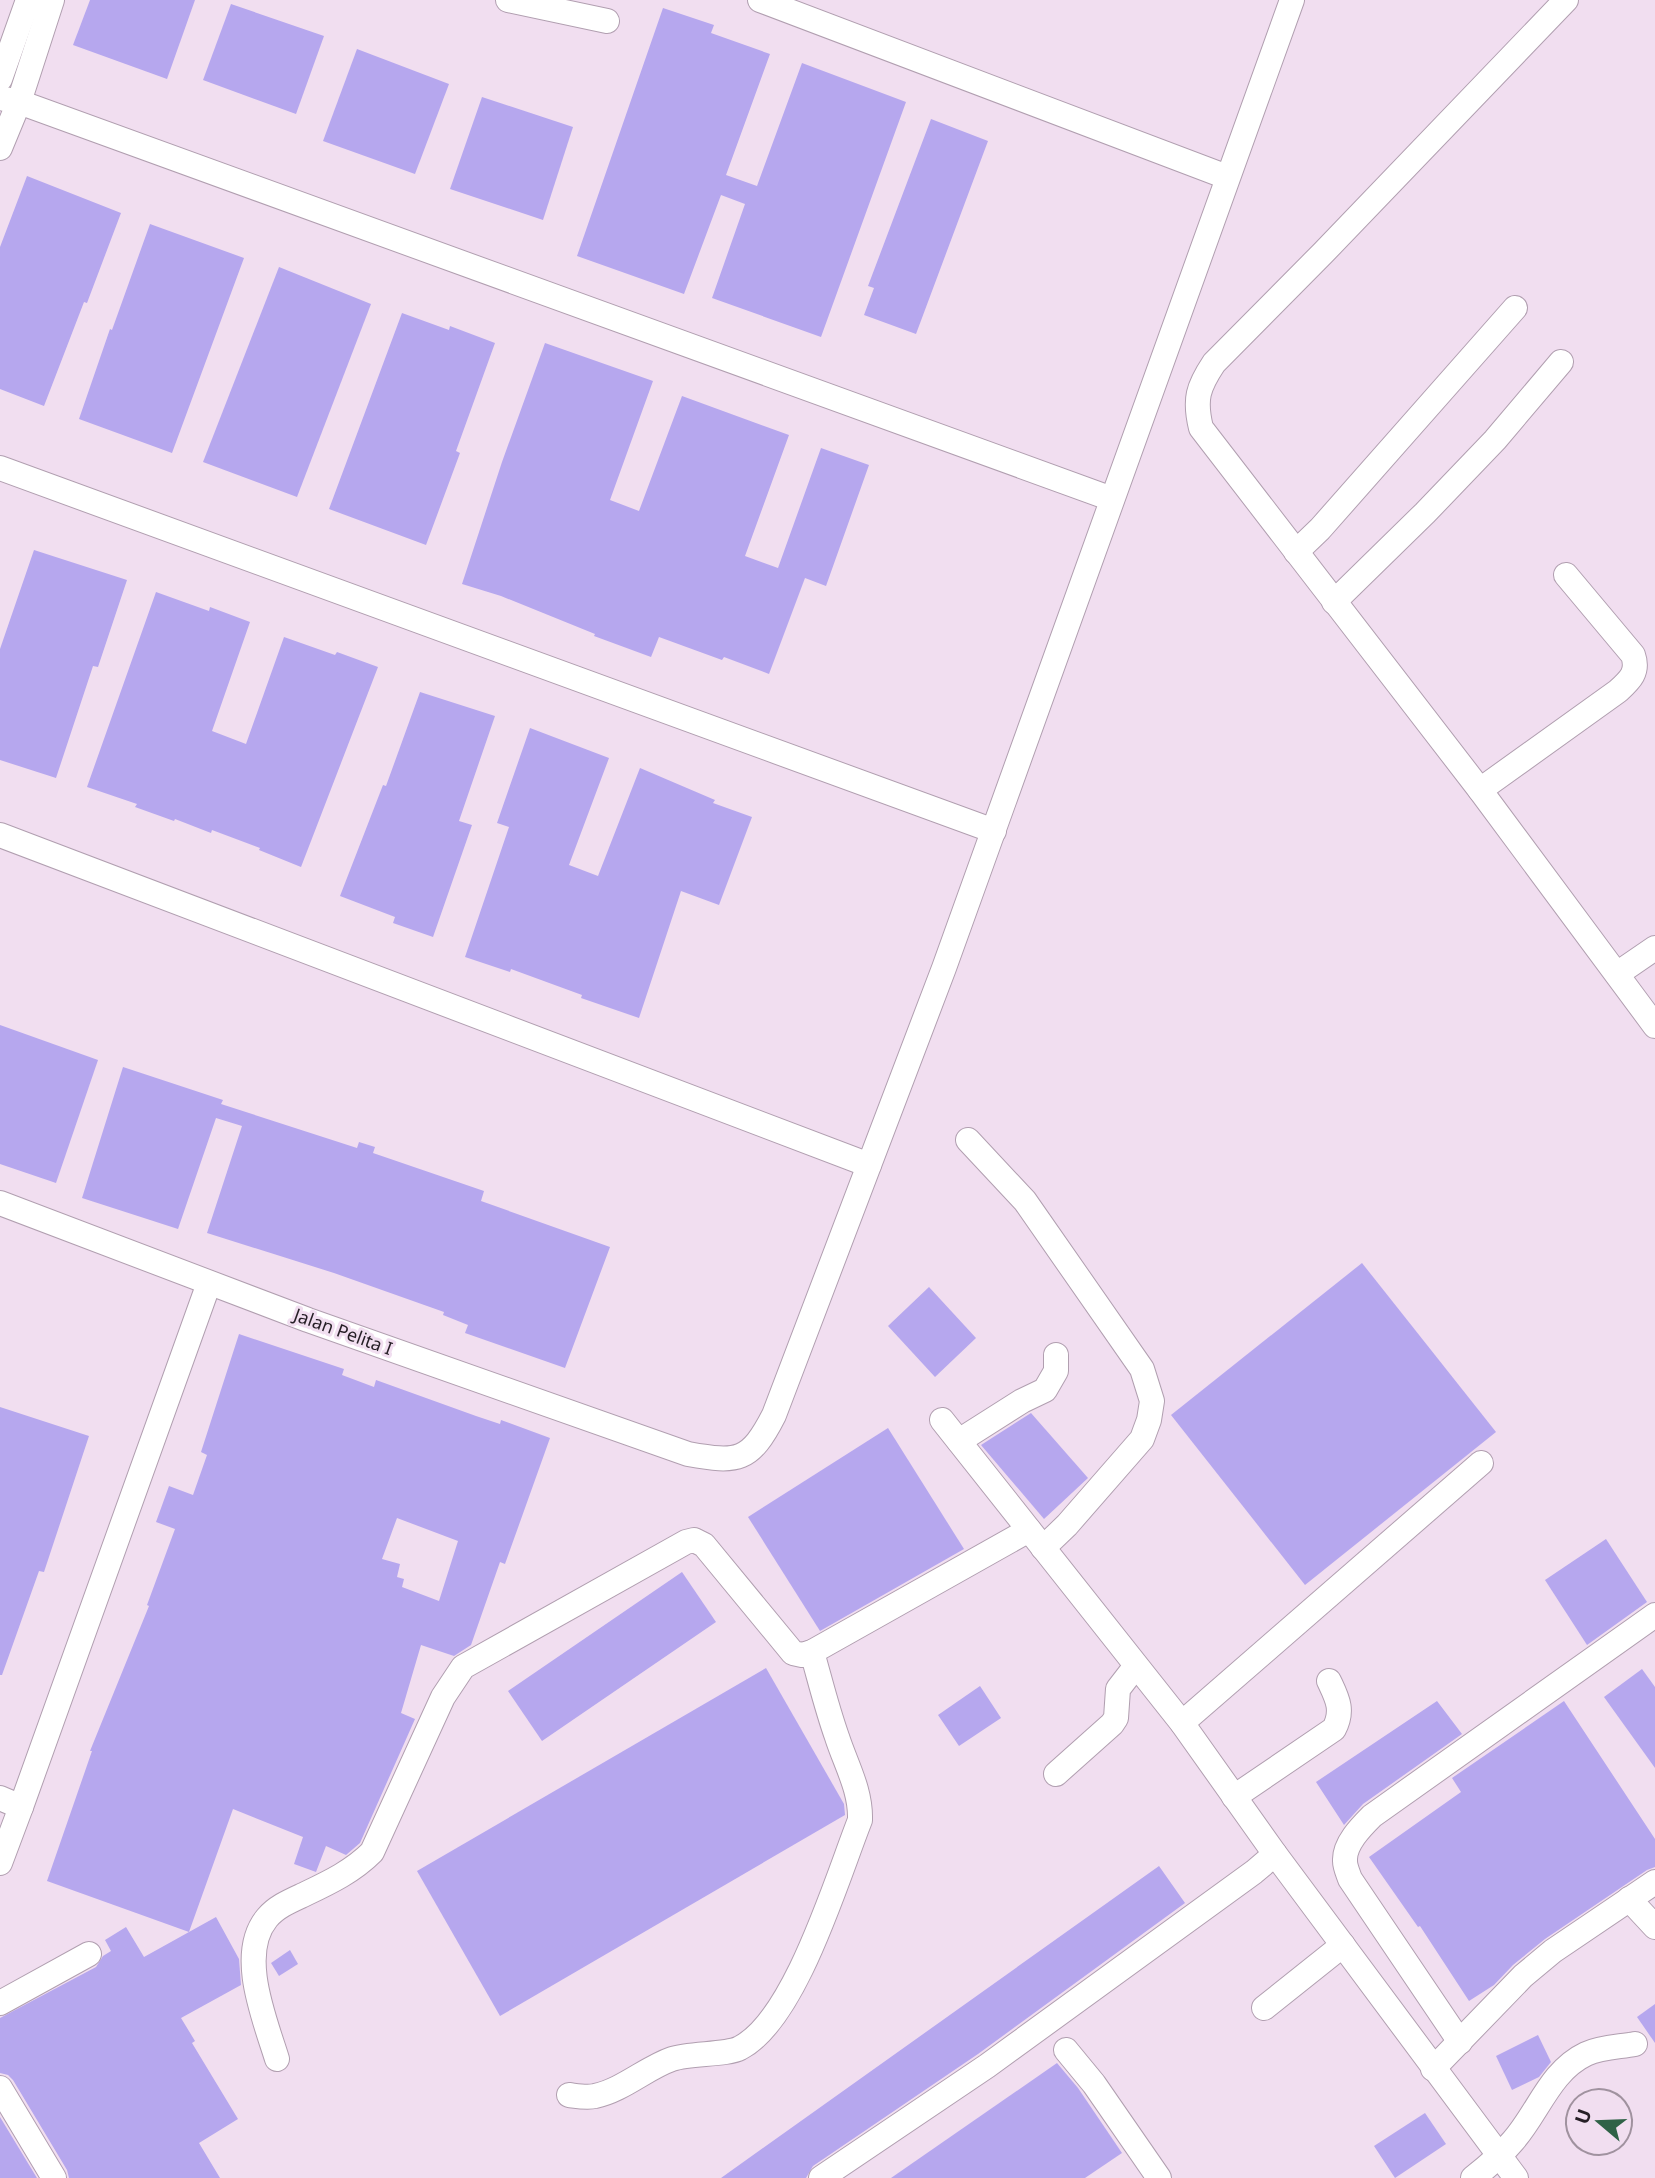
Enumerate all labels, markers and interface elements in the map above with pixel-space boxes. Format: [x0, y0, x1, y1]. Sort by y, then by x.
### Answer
street label: Jalan Pelita I [289, 1301, 396, 1360]
north arrow [1564, 2087, 1634, 2157]
text: U [1568, 2105, 1598, 2127]

